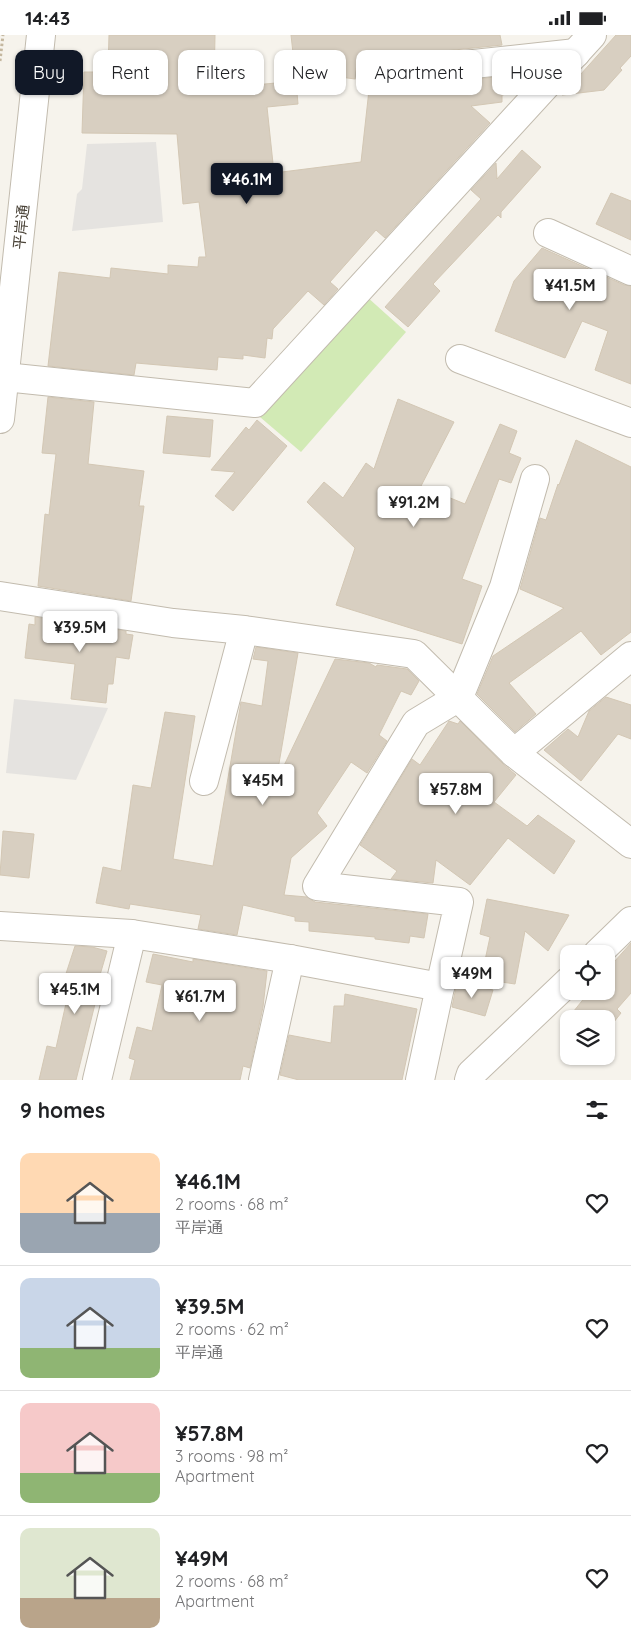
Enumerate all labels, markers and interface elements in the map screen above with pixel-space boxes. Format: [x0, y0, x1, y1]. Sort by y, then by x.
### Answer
text: 14:43 [25, 6, 70, 30]
chip: Buy [15, 50, 83, 95]
chip: Rent [93, 50, 168, 95]
chip: Filters [178, 50, 264, 95]
chip: New [274, 50, 346, 95]
chip: Apartment [356, 50, 482, 95]
chip: House [492, 50, 581, 95]
pin: ¥46.1M [206, 163, 288, 205]
text: ¥46.1M [222, 169, 272, 189]
street label: 平岸通 [9, 204, 33, 250]
pin: ¥41.5M [529, 269, 611, 311]
text: ¥41.5M [545, 275, 596, 295]
pin: ¥91.2M [373, 485, 455, 528]
text: ¥91.2M [388, 492, 440, 512]
pin: ¥39.5M [39, 611, 121, 653]
text: ¥39.5M [54, 617, 106, 637]
pin: ¥45M [233, 763, 293, 806]
text: ¥45M [242, 770, 284, 790]
pin: ¥57.8M [415, 773, 497, 815]
text: ¥57.8M [430, 779, 482, 799]
map controls [560, 945, 615, 1065]
button: locate [560, 945, 615, 1000]
pin: ¥49M [442, 957, 502, 999]
text: ¥49M [452, 963, 492, 983]
pin: ¥45.1M [34, 973, 116, 1015]
text: ¥45.1M [50, 979, 100, 999]
pin: ¥61.7M [159, 979, 241, 1022]
text: ¥61.7M [175, 986, 225, 1006]
button: layers [560, 1010, 615, 1065]
icon: filters [583, 1096, 611, 1124]
text: 9 homes [20, 1097, 105, 1123]
text: ¥46.1M [175, 1168, 241, 1194]
icon: home [60, 1173, 120, 1233]
icon: heart [583, 1189, 611, 1217]
text: 2 rooms · 68 m² [175, 1194, 289, 1214]
text: 平岸通 [175, 1217, 223, 1237]
text: ¥39.5M [175, 1293, 244, 1319]
icon: home [60, 1298, 120, 1358]
icon: heart [583, 1314, 611, 1342]
text: 2 rooms · 62 m² [175, 1319, 289, 1339]
text: 平岸通 [175, 1342, 223, 1362]
text: ¥57.8M [175, 1420, 244, 1446]
icon: home [60, 1423, 120, 1483]
icon: heart [583, 1439, 611, 1467]
text: 3 rooms · 98 m² [175, 1446, 288, 1466]
text: Apartment [175, 1466, 255, 1486]
text: ¥49M [175, 1545, 229, 1571]
icon: home [60, 1548, 120, 1608]
icon: heart [583, 1564, 611, 1592]
text: 2 rooms · 68 m² [175, 1571, 289, 1591]
text: Apartment [175, 1591, 255, 1611]

